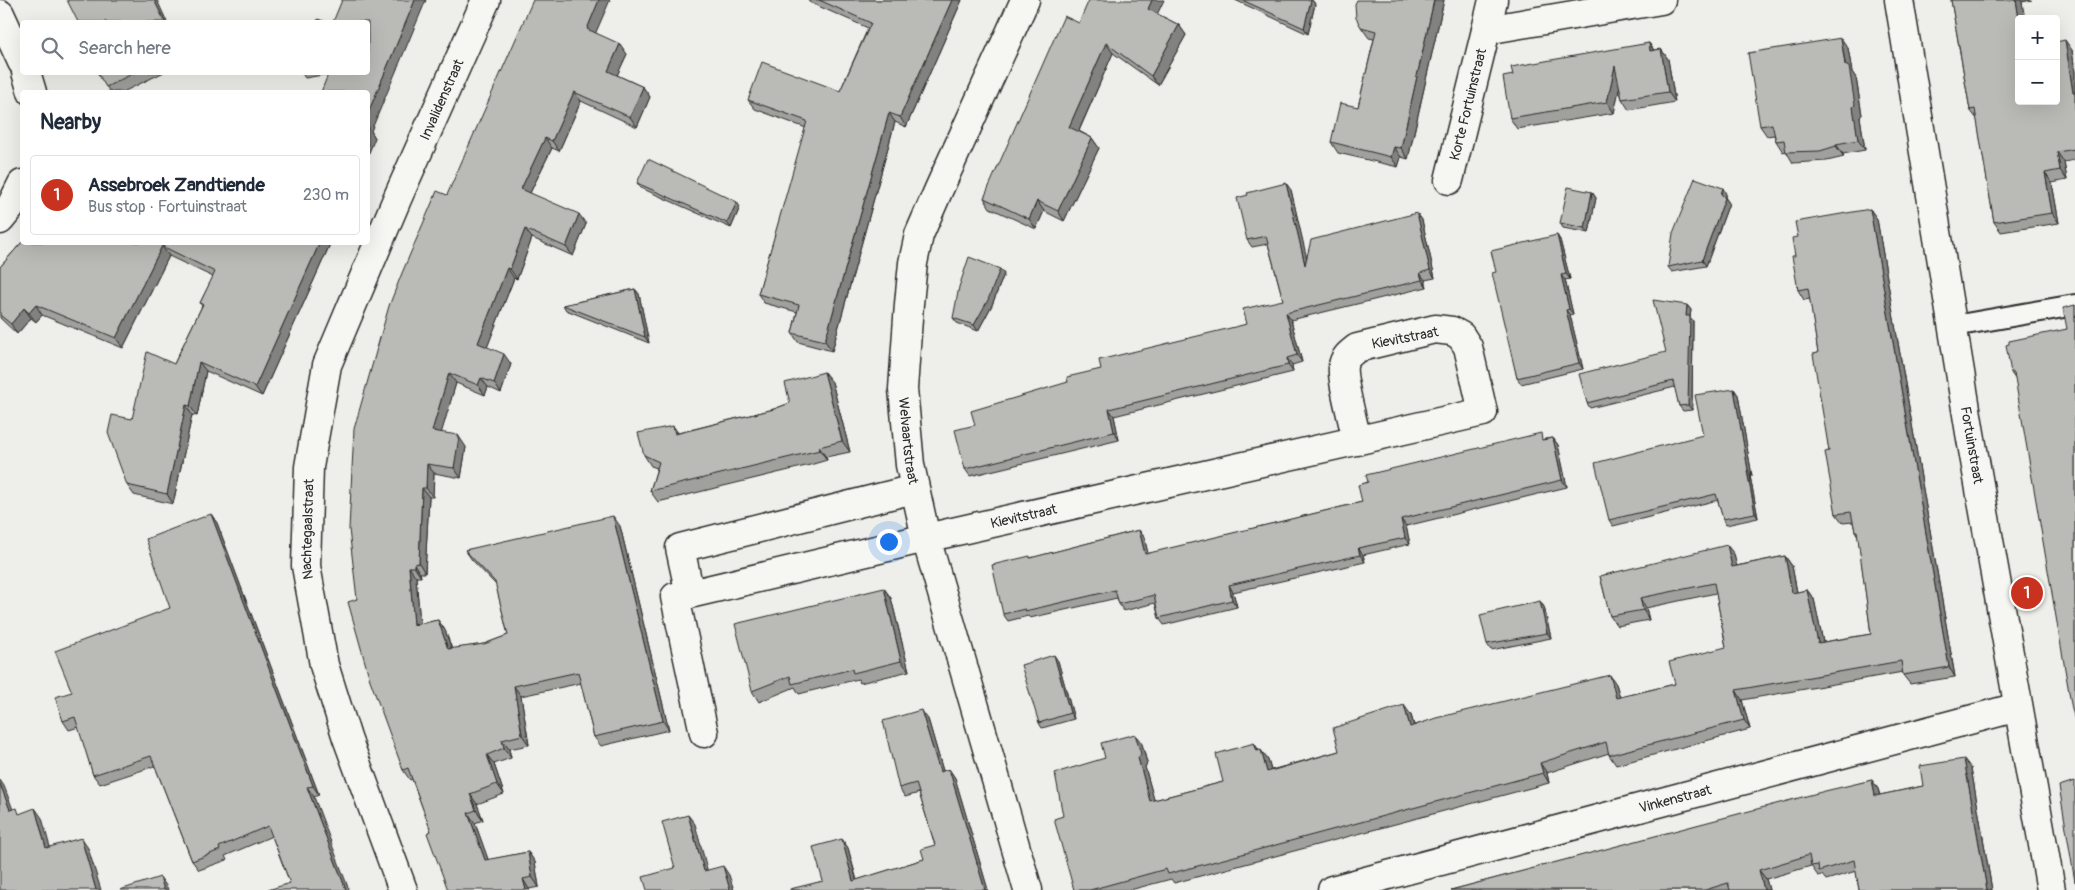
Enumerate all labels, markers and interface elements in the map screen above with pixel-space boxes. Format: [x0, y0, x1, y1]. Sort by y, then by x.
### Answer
map controls [2015, 15, 2060, 105]
button: + [2015, 15, 2060, 60]
search box [20, 20, 370, 75]
icon: search [38, 34, 66, 62]
text: Search here [78, 36, 171, 60]
street label: Korte Fortuinstraat [1446, 46, 1490, 162]
street label: Invalidenstraat [416, 56, 467, 143]
button: − [2015, 60, 2060, 105]
text: Nearby [40, 109, 101, 136]
text: Assebroek Zandtiende [88, 173, 265, 197]
text: 1 [54, 185, 60, 205]
text: 230 m [303, 185, 349, 205]
text: Bus stop · Fortuinstraat [88, 197, 247, 217]
street label: Kievitstraat [1370, 323, 1440, 353]
street label: Welvaartstraat [895, 397, 923, 486]
street label: Fortuinstraat [1957, 405, 1987, 485]
street label: Nachtegaalstraat [297, 478, 317, 581]
street label: Kievitstraat [989, 500, 1059, 532]
your location [876, 529, 902, 555]
pin: 1 [2011, 574, 2043, 612]
street label: Vinkenstraat [1637, 781, 1713, 816]

